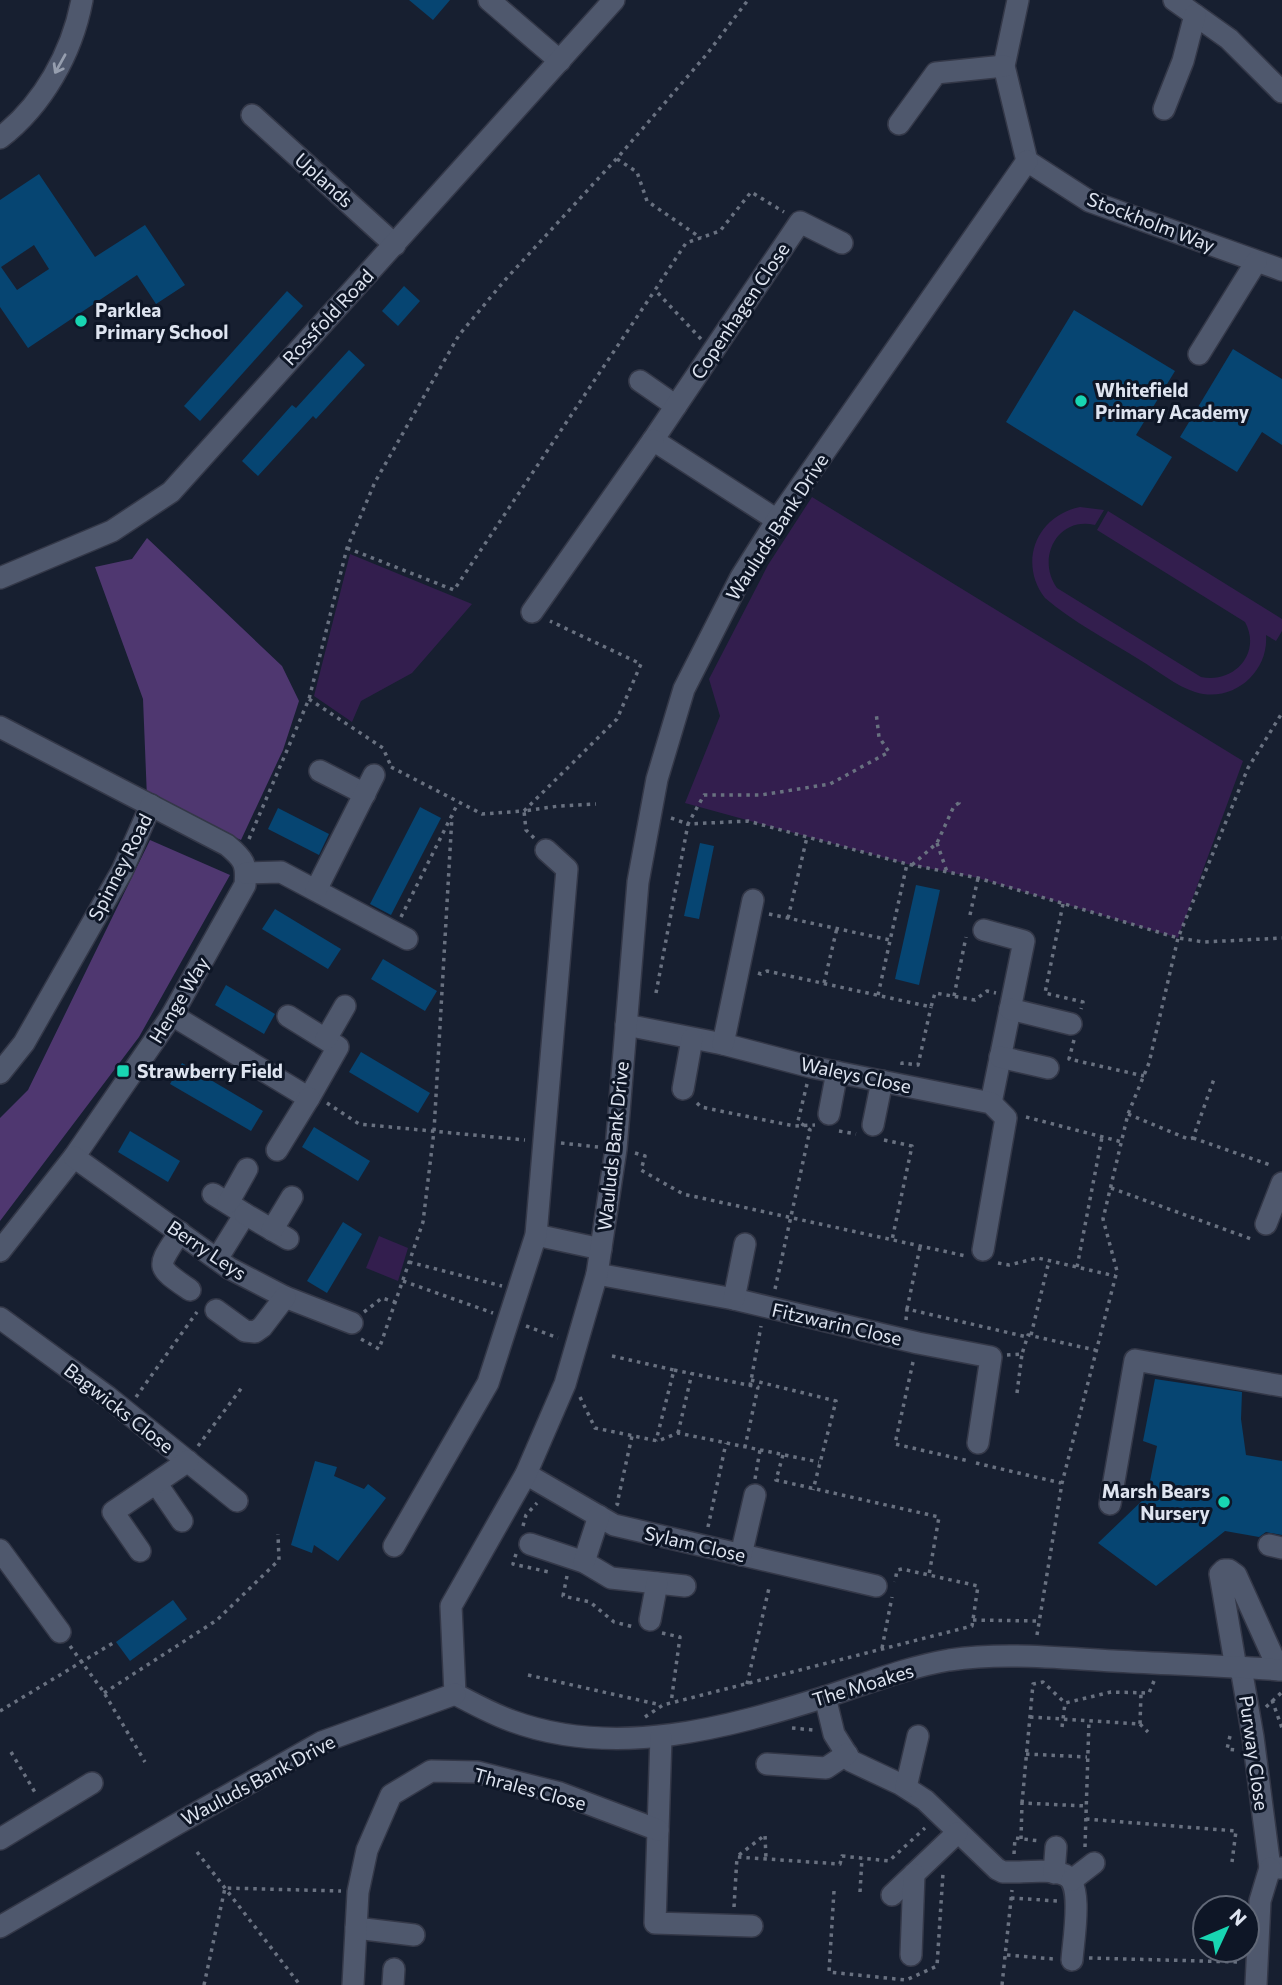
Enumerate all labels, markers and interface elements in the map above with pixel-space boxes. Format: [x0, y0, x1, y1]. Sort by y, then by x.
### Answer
one-way arrow [53, 53, 66, 74]
street label: Uplands [290, 148, 358, 212]
street label: Stockholm Way [1084, 187, 1218, 256]
street label: Copenhagen Close [685, 238, 794, 383]
street label: Rossfold Road [277, 264, 378, 369]
place label: Parklea Primary School [95, 298, 228, 343]
marker: Parklea Primary School [73, 313, 89, 329]
place label: Whitefield Primary Academy [1095, 378, 1250, 423]
marker: Whitefield Primary Academy [1073, 393, 1089, 409]
street label: Wauluds Bank Drive [720, 449, 833, 605]
street label: Spinney Road [83, 810, 156, 924]
street label: Henge Way [144, 952, 213, 1047]
street label: Waleys Close [799, 1052, 914, 1097]
place label: Strawberry Field [137, 1059, 283, 1082]
street label: Wauluds Bank Drive [592, 1060, 633, 1232]
marker: Strawberry Field [115, 1063, 131, 1079]
street label: Berry Leys [164, 1215, 251, 1284]
street label: Fitzwarin Close [770, 1297, 904, 1350]
street label: Bagwicks Close [60, 1358, 178, 1457]
place label: Marsh Bears Nursery [1102, 1479, 1211, 1524]
marker: Marsh Bears Nursery [1216, 1494, 1232, 1510]
street label: Sylam Close [642, 1521, 748, 1566]
street label: The Moakes [809, 1658, 916, 1711]
street label: Purway Close [1235, 1694, 1274, 1812]
street label: Wauluds Bank Drive [177, 1729, 338, 1830]
street label: Thrales Close [472, 1762, 589, 1815]
north arrow [1191, 1894, 1261, 1964]
text: N [1225, 1904, 1252, 1930]

